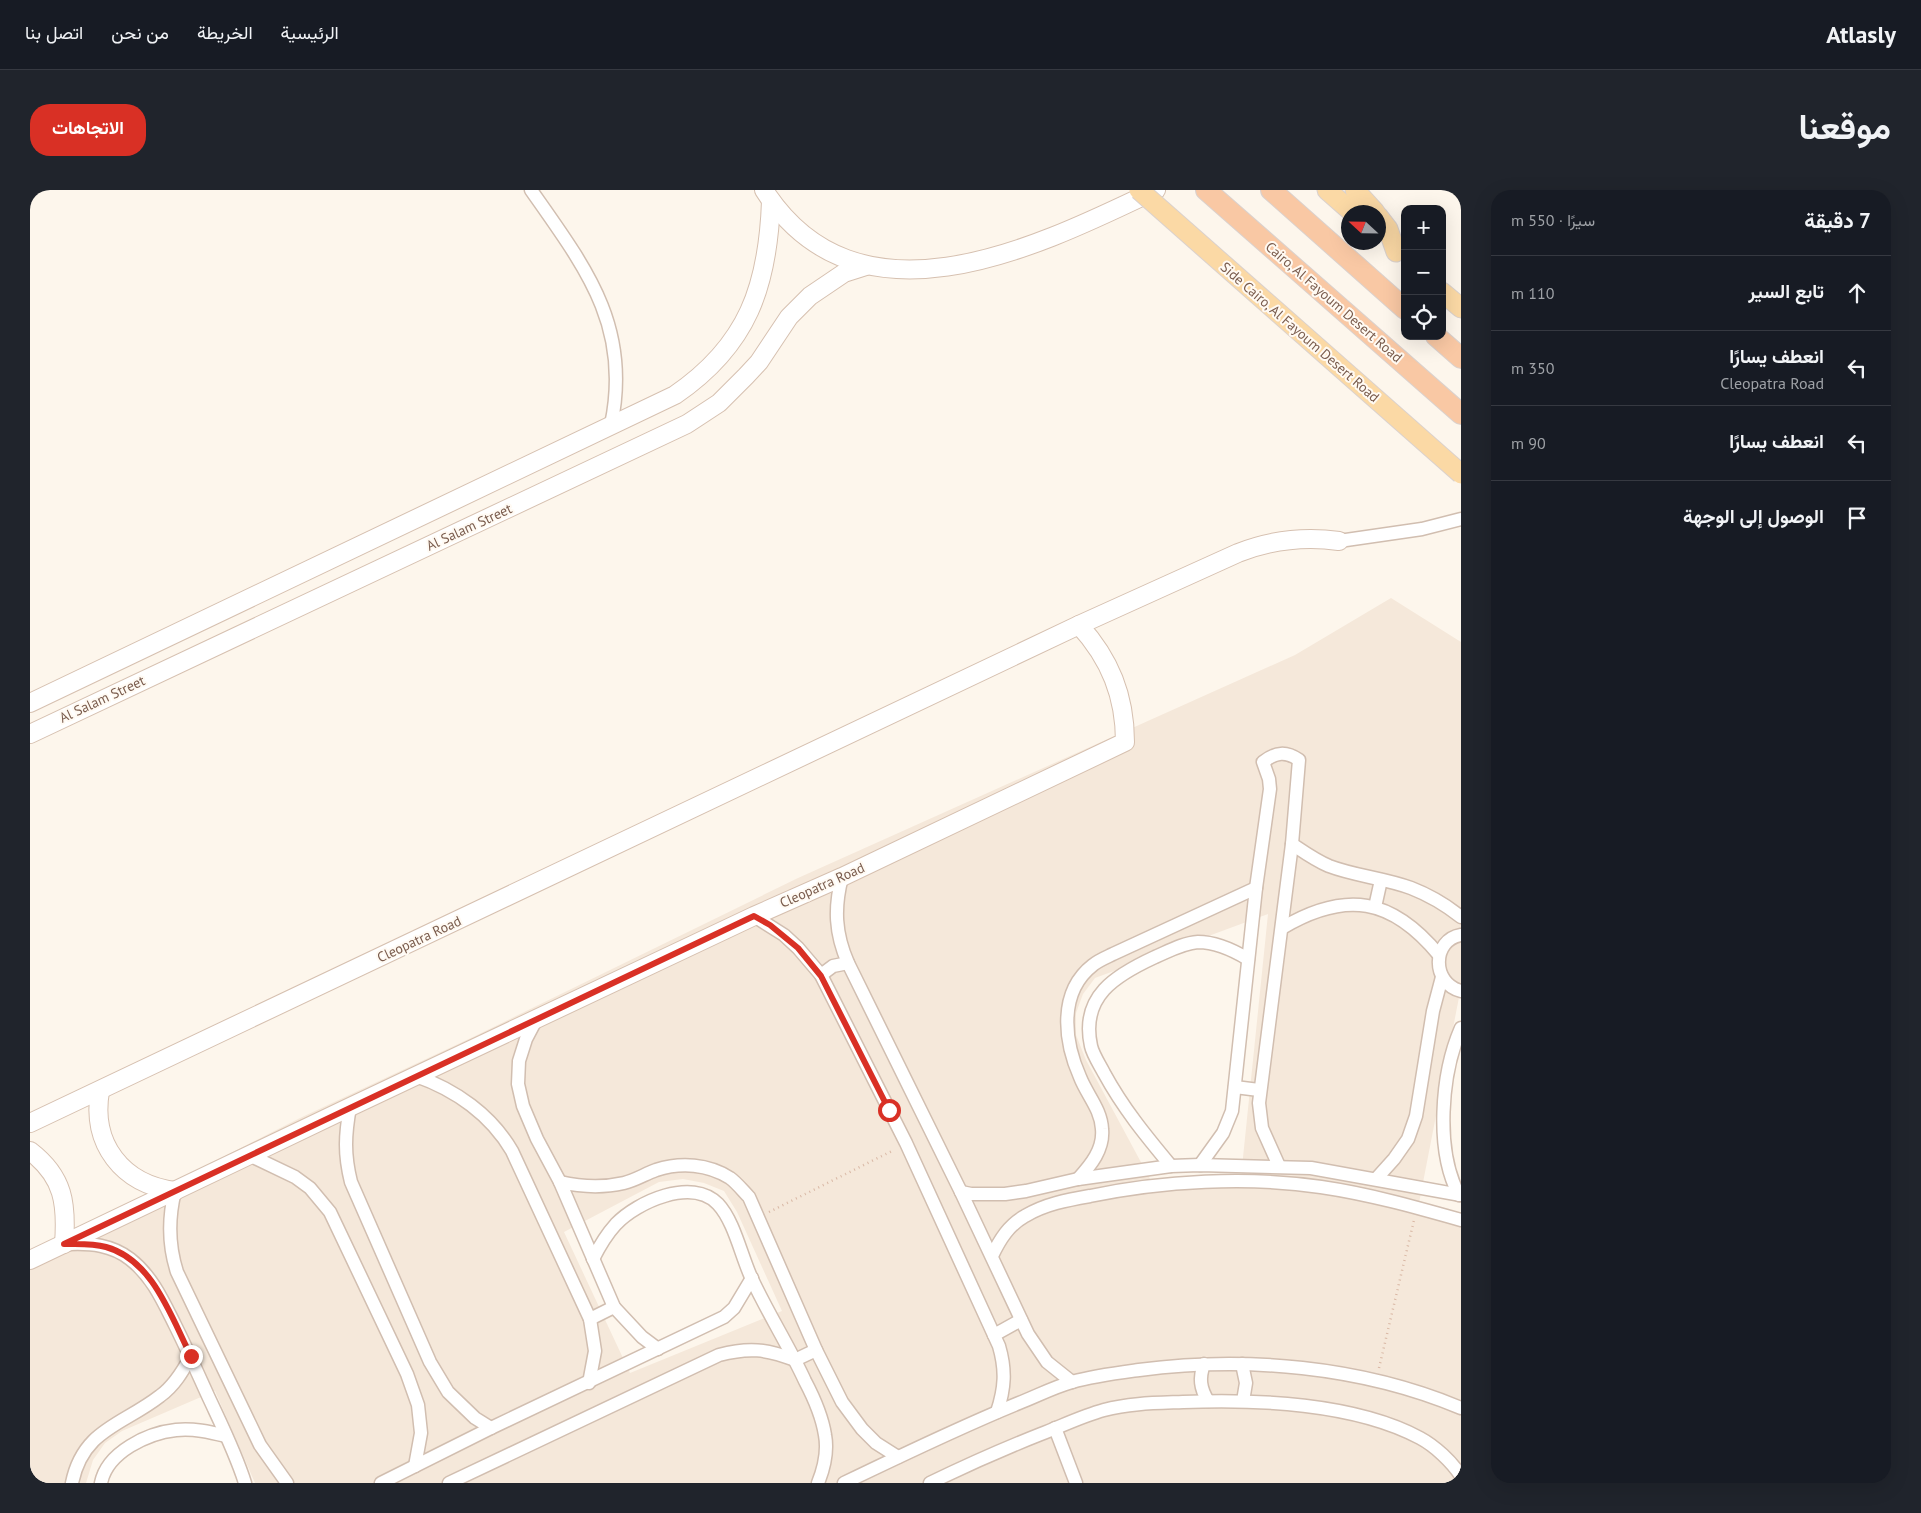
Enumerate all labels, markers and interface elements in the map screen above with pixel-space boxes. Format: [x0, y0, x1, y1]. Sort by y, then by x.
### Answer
text: Atlasly [1826, 19, 1896, 50]
text: اتصل بنا [25, 21, 83, 44]
text: من نحن [111, 21, 169, 44]
text: الخريطة [197, 21, 253, 44]
text: الرئيسية [281, 21, 339, 44]
text: موقعنا [1798, 103, 1891, 149]
button: الاتجاهات [30, 104, 146, 156]
north arrow [1341, 205, 1386, 250]
map controls [1401, 205, 1446, 340]
button: + [1401, 205, 1446, 250]
text: 7 دقيقة [1804, 207, 1871, 234]
text: سيرًا · 550 m [1511, 210, 1595, 230]
street label: Cairo, Al Fayoum Desert Road [1262, 238, 1406, 366]
button: − [1401, 250, 1446, 295]
street label: Side Cairo, Al Fayoum Desert Road [1217, 258, 1383, 406]
text: تابع السير [1748, 279, 1824, 303]
icon: ahead [1843, 279, 1871, 307]
text: 110 m [1511, 283, 1554, 303]
button: locate [1401, 295, 1446, 340]
text: انعطف يسارًا [1729, 344, 1824, 368]
icon: left [1843, 354, 1871, 382]
text: 350 m [1511, 358, 1554, 378]
text: Cleopatra Road [1720, 373, 1824, 393]
text: انعطف يسارًا [1729, 429, 1824, 453]
icon: left [1843, 429, 1871, 457]
text: 90 m [1511, 433, 1546, 453]
street label: Al Salam Street [423, 499, 515, 555]
text: الوصول إلى الوجهة [1683, 504, 1824, 528]
icon: arrive [1843, 504, 1871, 532]
street label: Al Salam Street [56, 671, 148, 727]
street label: Cleopatra Road [777, 858, 867, 912]
street label: Cleopatra Road [374, 912, 464, 966]
route start [878, 1099, 901, 1122]
route end [180, 1345, 203, 1368]

